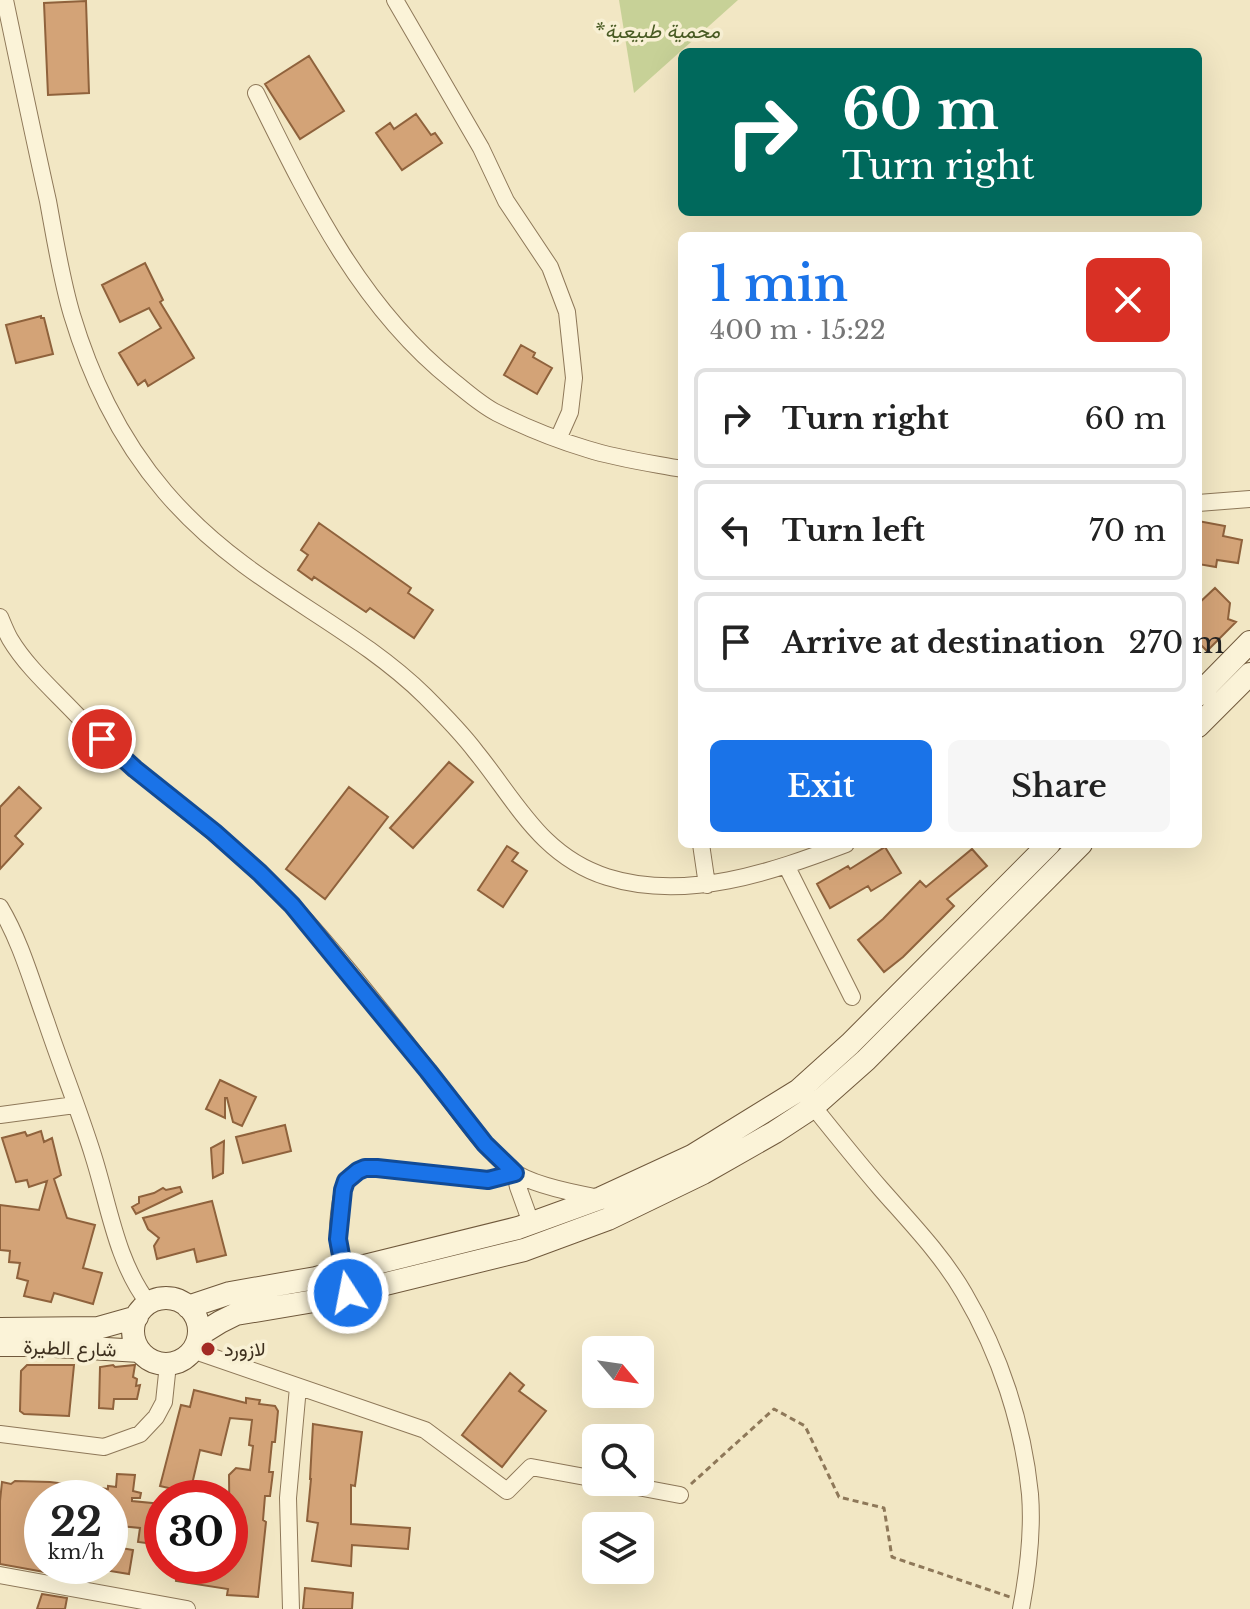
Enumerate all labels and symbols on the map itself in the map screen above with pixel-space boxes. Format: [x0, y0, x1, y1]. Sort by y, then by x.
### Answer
park label: *محمية طبيعية [594, 19, 720, 43]
pin [68, 705, 136, 773]
position arrow [306, 1251, 390, 1335]
street label: شارع الطيرة [23, 1334, 117, 1364]
north arrow [582, 1336, 654, 1408]
place label: لازورد [224, 1337, 266, 1362]
marker: لازورد [199, 1340, 217, 1358]
speed limit sign: 30 [144, 1480, 248, 1584]

